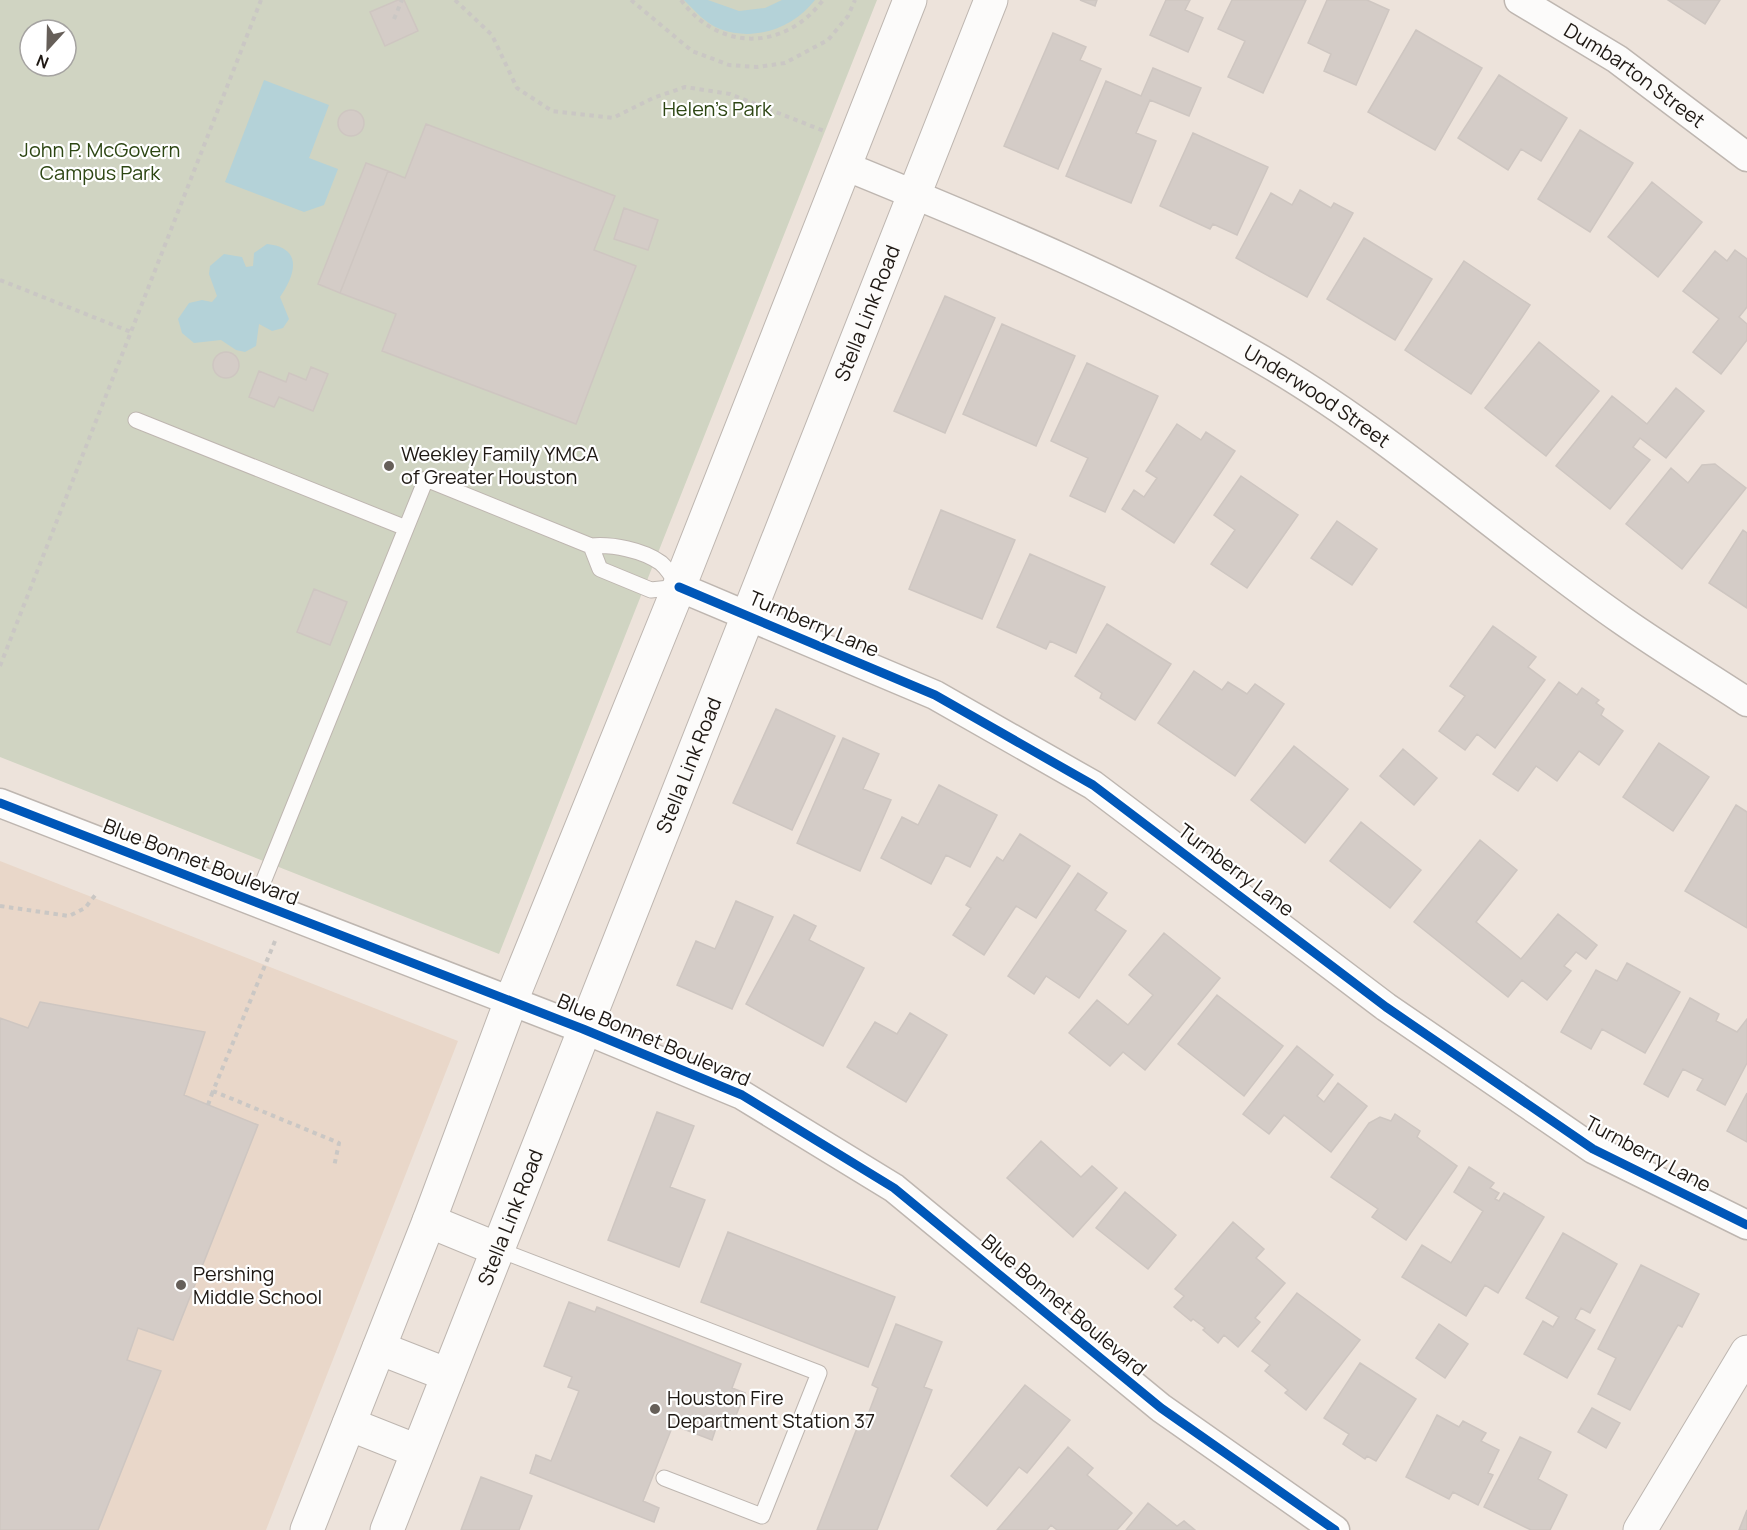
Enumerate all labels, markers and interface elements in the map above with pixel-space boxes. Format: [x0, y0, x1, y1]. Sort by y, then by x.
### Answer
street label: Dumbarton Street [1559, 16, 1711, 134]
north arrow [18, 18, 78, 78]
text: N [33, 50, 52, 74]
park label: Helen's Park [662, 95, 773, 122]
park label: John P. McGovern Campus Park [20, 136, 180, 186]
street label: Stella Link Road [828, 241, 906, 385]
street label: Underwood Street [1239, 338, 1396, 454]
place label: Weekley Family YMCA of Greater Houston [401, 440, 599, 490]
marker: Weekley Family YMCA of Greater Houston [382, 459, 396, 473]
street label: Turnberry Lane [745, 584, 883, 663]
street label: Stella Link Road [649, 693, 727, 837]
street label: Blue Bonnet Boulevard [100, 812, 303, 911]
street label: Turnberry Lane [1173, 817, 1300, 922]
street label: Blue Bonnet Boulevard [553, 987, 755, 1092]
street label: Turnberry Lane [1580, 1109, 1716, 1198]
street label: Stella Link Road [471, 1145, 549, 1289]
street label: Blue Bonnet Boulevard [976, 1228, 1152, 1382]
place label: Pershing Middle School [193, 1260, 322, 1310]
marker: Pershing Middle School [174, 1278, 188, 1292]
place label: Houston Fire Department Station 37 [667, 1384, 875, 1434]
marker: Houston Fire Department Station 37 [648, 1402, 662, 1416]

